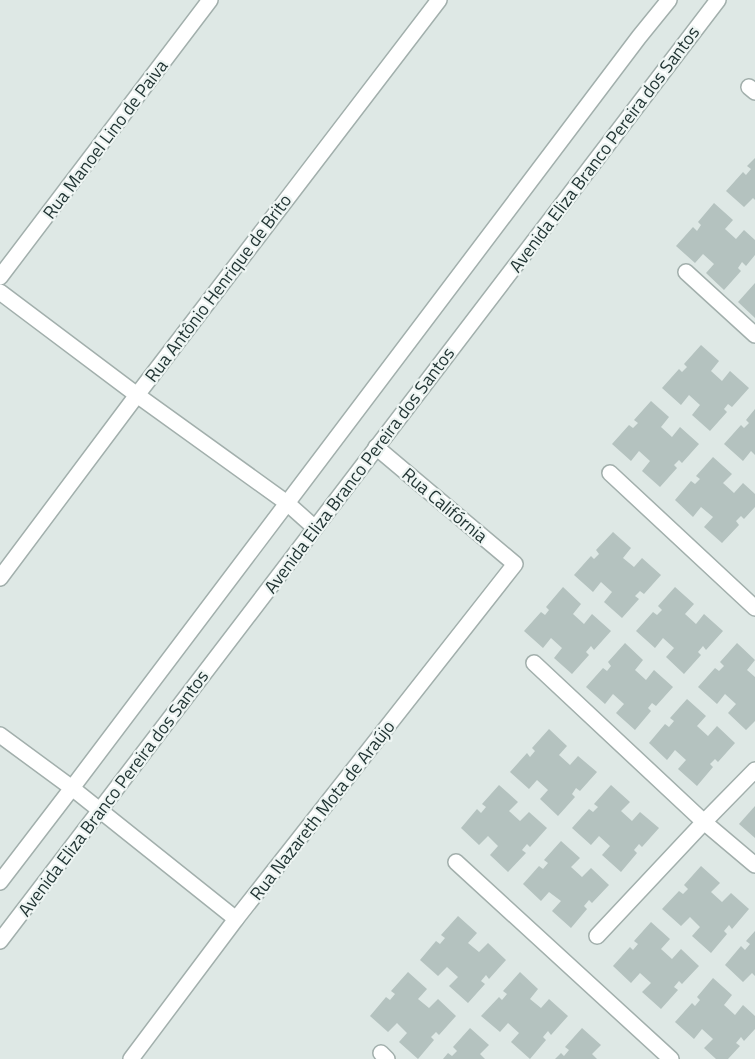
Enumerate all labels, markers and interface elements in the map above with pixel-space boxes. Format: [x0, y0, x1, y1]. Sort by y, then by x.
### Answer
street label: Avenida Eliza Branco Pereira dos Santos [502, 20, 706, 278]
street label: Rua Manoel Lino de Paiva [36, 54, 174, 224]
street label: Rua Antônio Henrique de Brito [138, 188, 298, 388]
street label: Avenida Eliza Branco Pereira dos Santos [257, 341, 461, 599]
street label: Rua Califórnia [396, 461, 494, 549]
street label: Avenida Eliza Branco Pereira dos Santos [11, 664, 215, 922]
street label: Rua Nazareth Mota de Araújo [243, 714, 401, 906]

